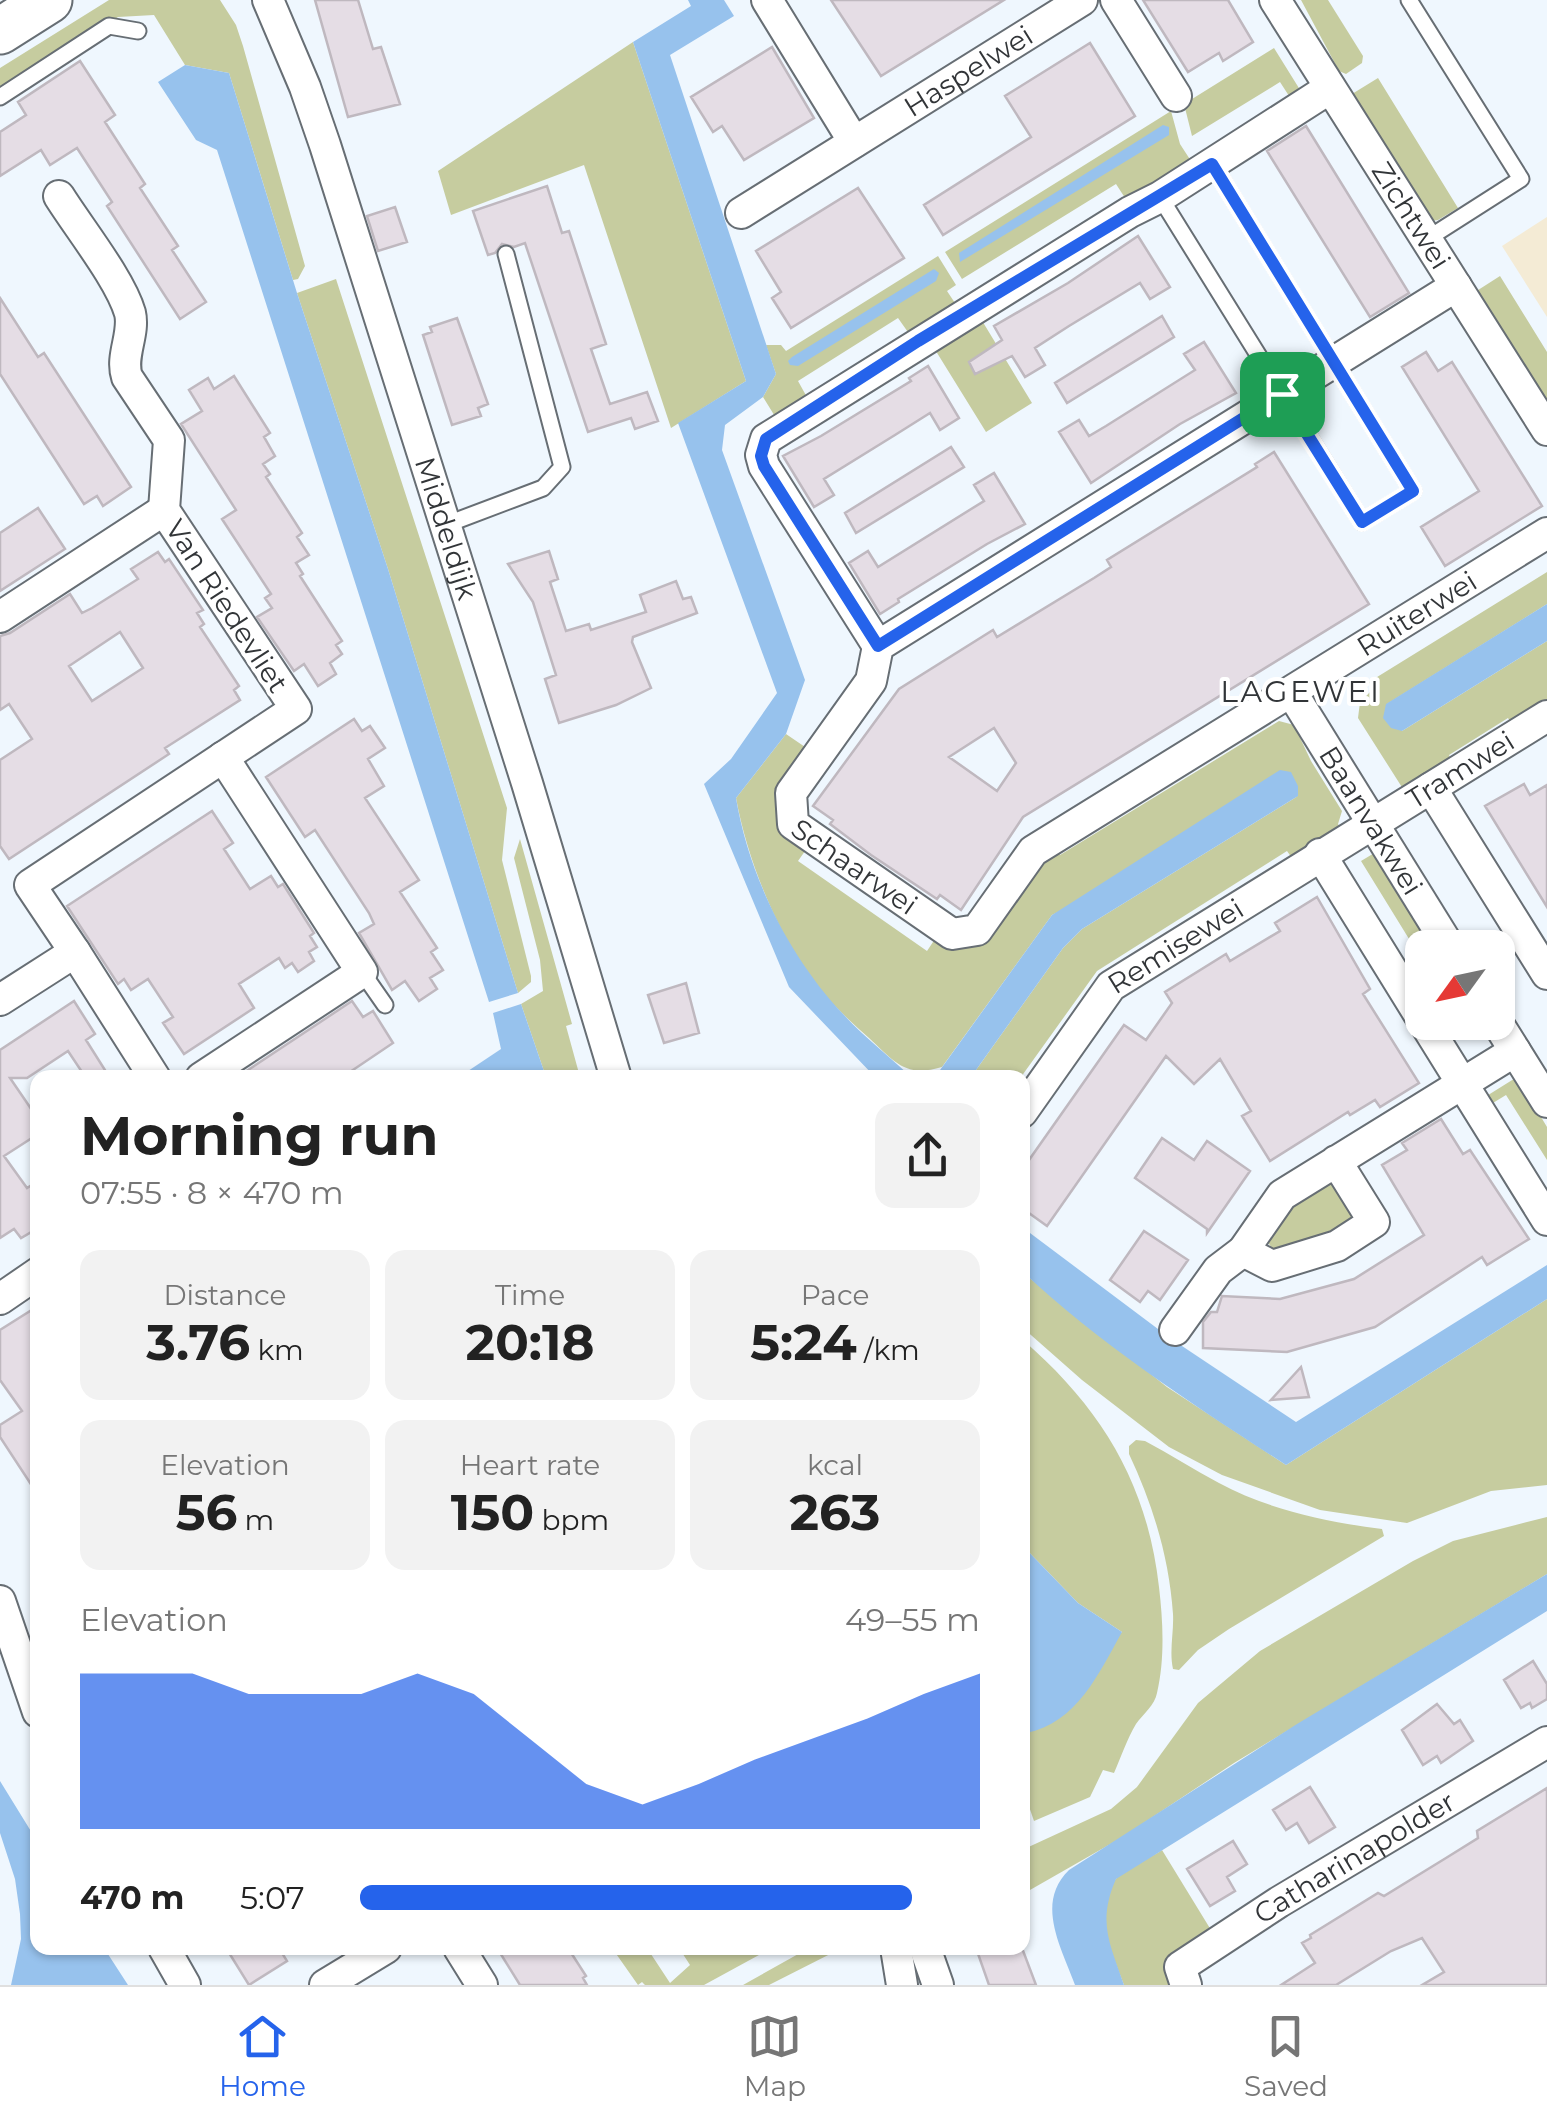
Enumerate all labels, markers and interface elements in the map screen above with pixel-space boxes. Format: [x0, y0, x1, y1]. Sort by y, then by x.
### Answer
street label: Haspelwei [898, 18, 1039, 124]
street label: Zichtwei [1365, 156, 1458, 275]
pin [1240, 352, 1325, 437]
icon: arrive [1255, 367, 1310, 422]
street label: Middeldijk [408, 453, 485, 604]
street label: Van Riedevliet [158, 513, 296, 699]
street label: Ruiterwei [1351, 564, 1483, 663]
district label: LAGEWEI [1220, 673, 1382, 710]
street label: Tramwei [1400, 724, 1520, 816]
street label: Baanvakwei [1312, 740, 1430, 901]
street label: Schaarwei [785, 811, 924, 922]
street label: Remisewei [1101, 891, 1250, 1001]
north arrow [1405, 930, 1515, 1040]
map controls [1405, 930, 1515, 1040]
text: Morning run [80, 1102, 438, 1169]
button: share [875, 1103, 980, 1208]
text: 07:55 · 8 × 470 m [80, 1173, 344, 1212]
text: Distance [163, 1278, 287, 1312]
text: Time [495, 1278, 565, 1312]
text: Pace [801, 1278, 869, 1312]
text: 3.76 [146, 1312, 250, 1373]
text: 20:18 [465, 1312, 595, 1373]
text: 5:24 [750, 1312, 857, 1373]
text: km [250, 1333, 304, 1367]
text: /km [857, 1333, 920, 1367]
text: Elevation [160, 1448, 290, 1482]
text: Heart rate [460, 1448, 600, 1482]
text: kcal [807, 1448, 863, 1482]
text: 56 [176, 1482, 237, 1543]
text: 150 [451, 1482, 534, 1543]
text: 263 [790, 1482, 880, 1543]
text: m [237, 1503, 274, 1537]
text: bpm [534, 1503, 609, 1537]
text: Elevation [80, 1600, 228, 1639]
text: 49–55 m [845, 1600, 980, 1639]
street label: Catharinapolder [1247, 1784, 1461, 1931]
text: 470 m [80, 1878, 184, 1917]
text: 5:07 [240, 1878, 305, 1917]
tab: Home [219, 2009, 306, 2103]
tab: Map [744, 2009, 806, 2103]
tab: Saved [1244, 2009, 1328, 2103]

